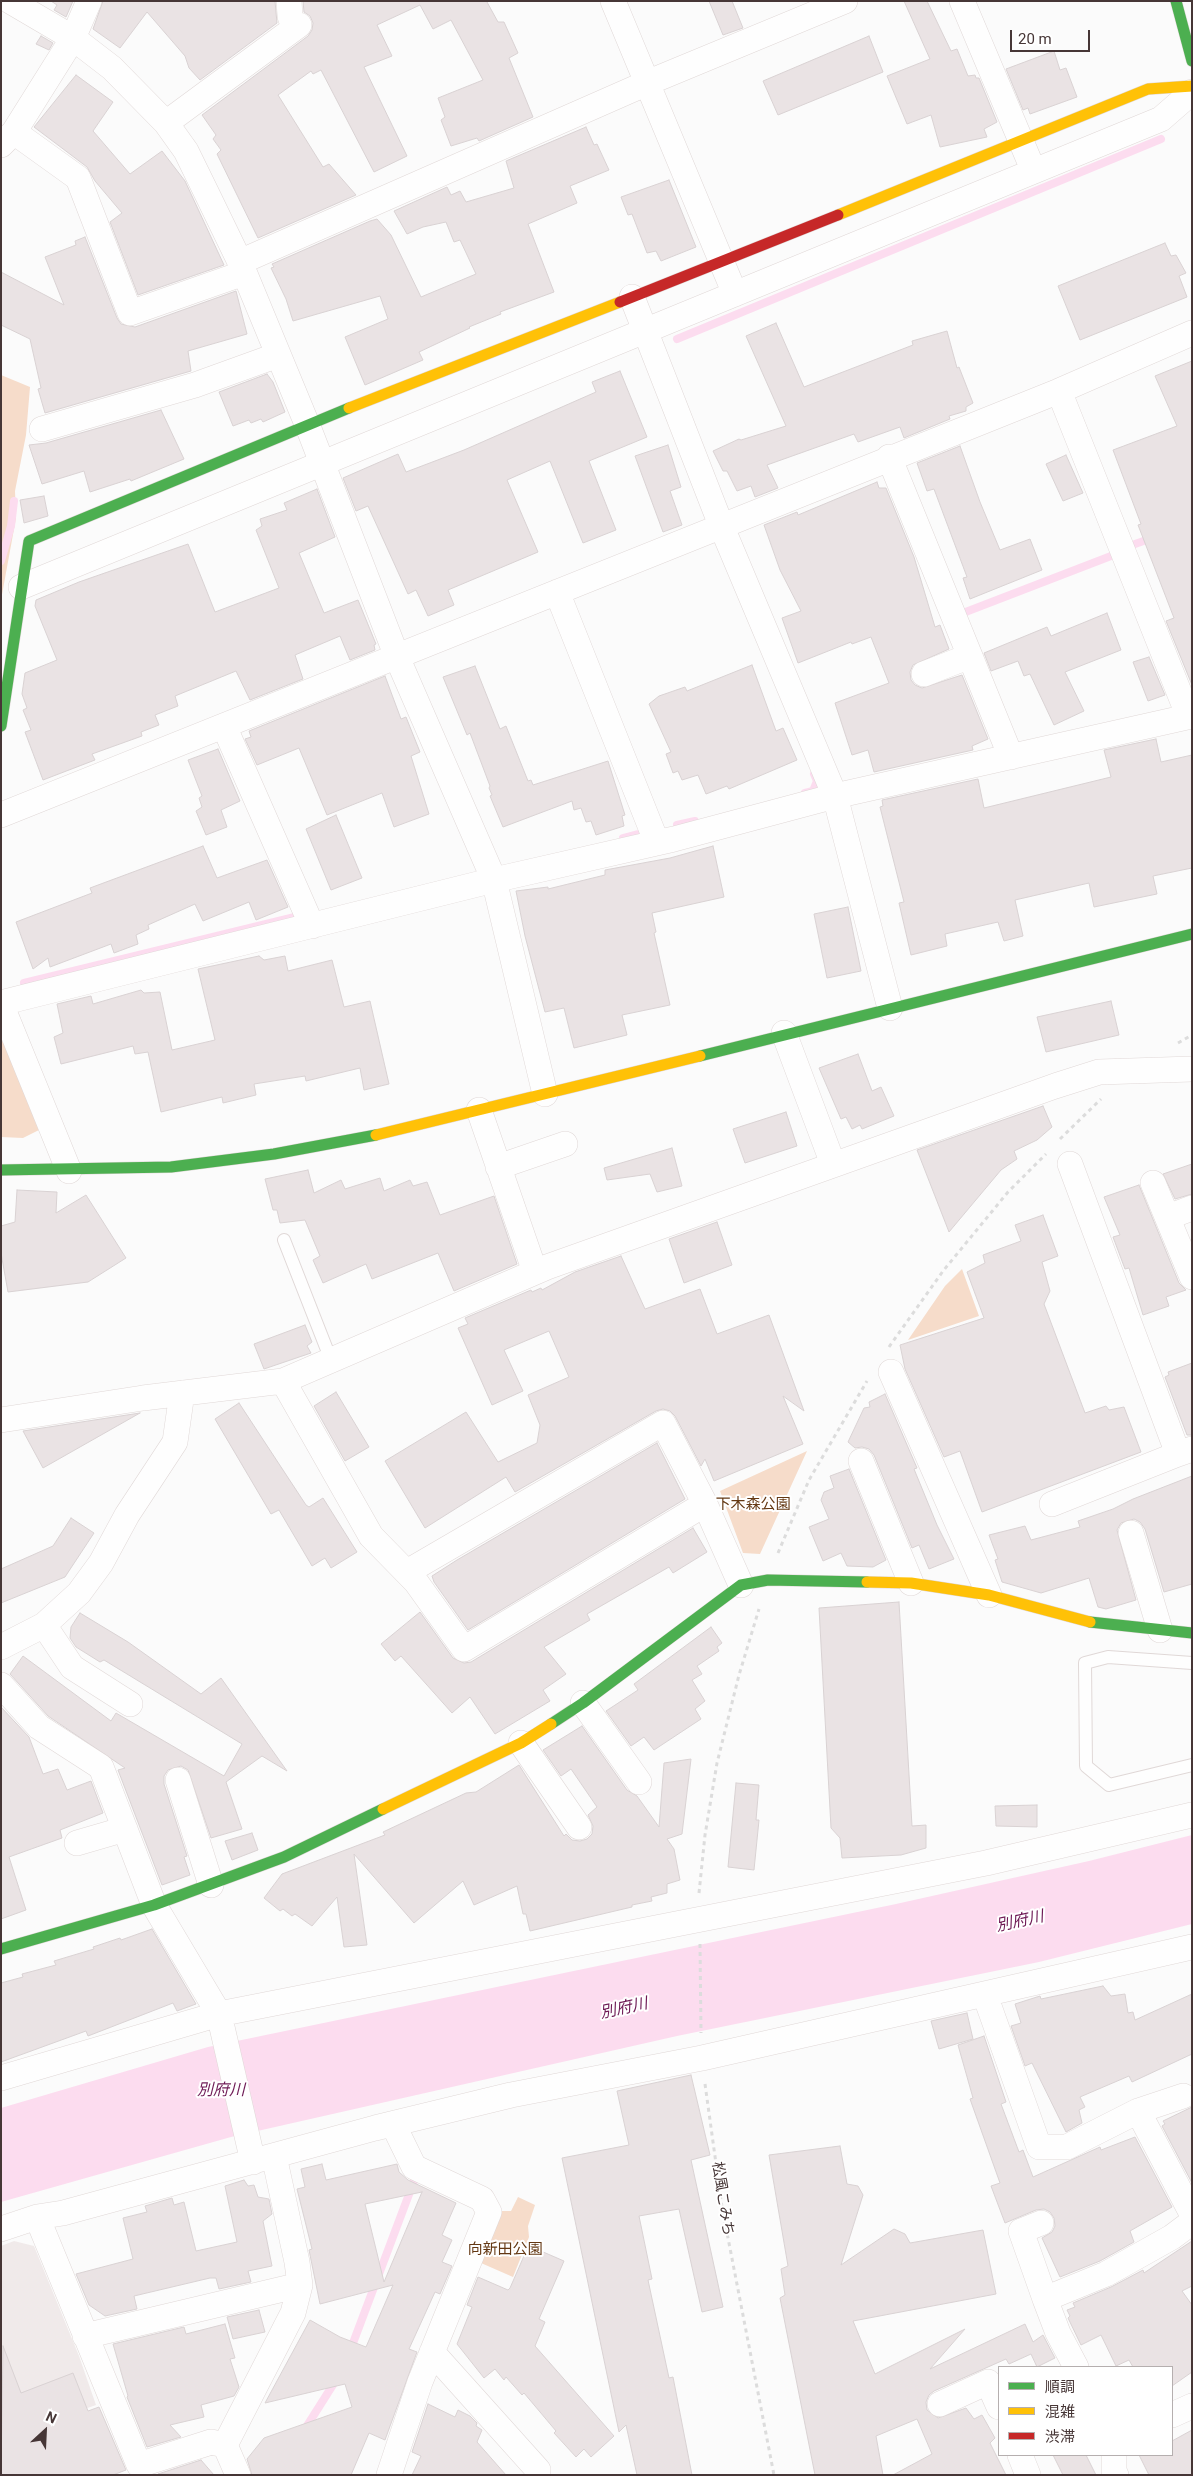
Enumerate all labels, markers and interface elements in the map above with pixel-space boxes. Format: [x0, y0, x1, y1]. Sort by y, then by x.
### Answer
scale bar [1013, 20, 1093, 52]
text: 20 m [1018, 30, 1052, 48]
park label: 下木森公園 [716, 1496, 790, 1514]
water label: 別府川 [995, 1908, 1045, 1936]
water label: 別府川 [599, 1995, 649, 2023]
water label: 別府川 [197, 2081, 245, 2101]
street label: 松風こみち [707, 2161, 737, 2237]
park label: 向新田公園 [468, 2241, 542, 2259]
legend [998, 2366, 1173, 2456]
text: 順調 [1045, 2378, 1075, 2396]
text: 混雑 [1045, 2403, 1075, 2421]
north arrow [20, 2406, 70, 2456]
text: N [43, 2408, 59, 2427]
text: 渋滞 [1045, 2428, 1075, 2446]

